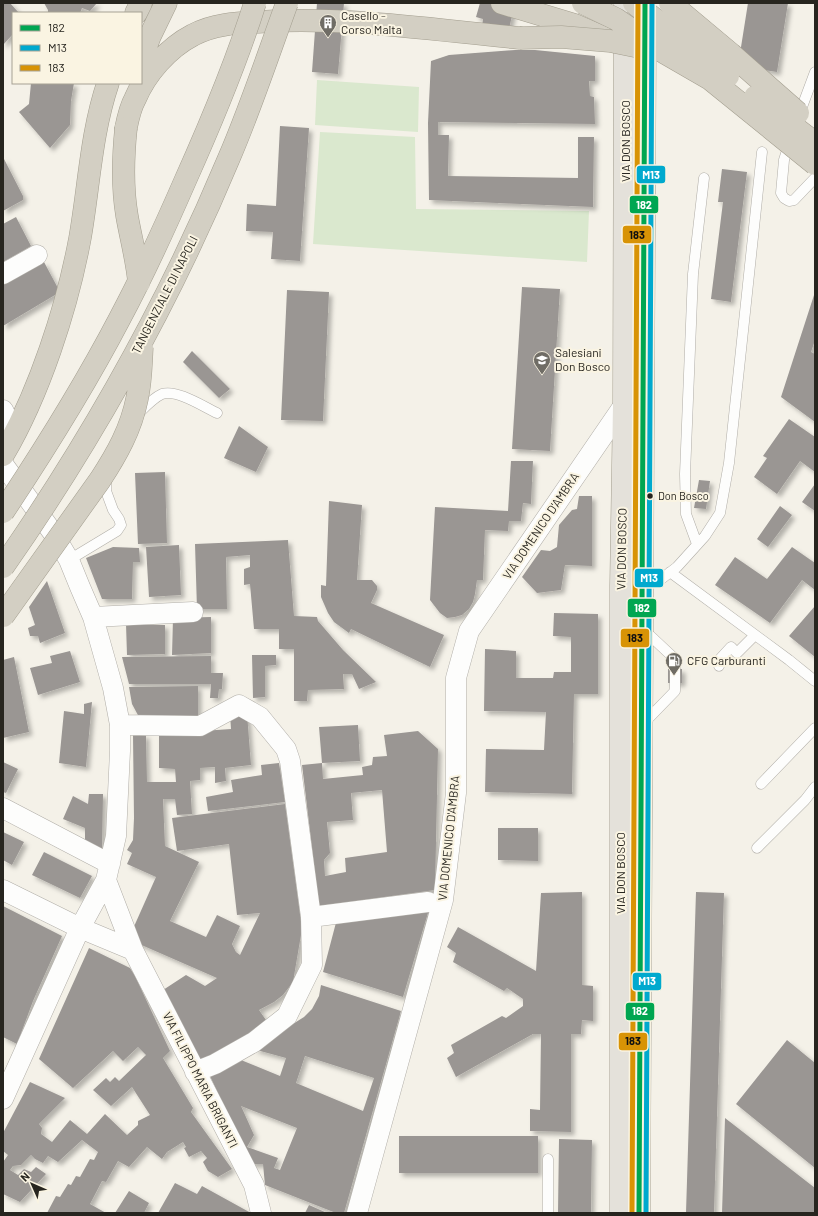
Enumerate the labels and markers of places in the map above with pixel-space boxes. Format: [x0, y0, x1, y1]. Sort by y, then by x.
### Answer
place label: Casello - Corso Malta [341, 8, 402, 36]
building icon: Casello - Corso Malta [318, 13, 338, 38]
place label: Salesiani Don Bosco [555, 345, 610, 373]
school or university icon: Salesiani Don Bosco [532, 350, 552, 375]
place label: Don Bosco [658, 489, 709, 502]
marker: Don Bosco [645, 491, 655, 501]
fuel station icon: CFG Carburanti [664, 651, 684, 676]
place label: CFG Carburanti [687, 653, 766, 667]

